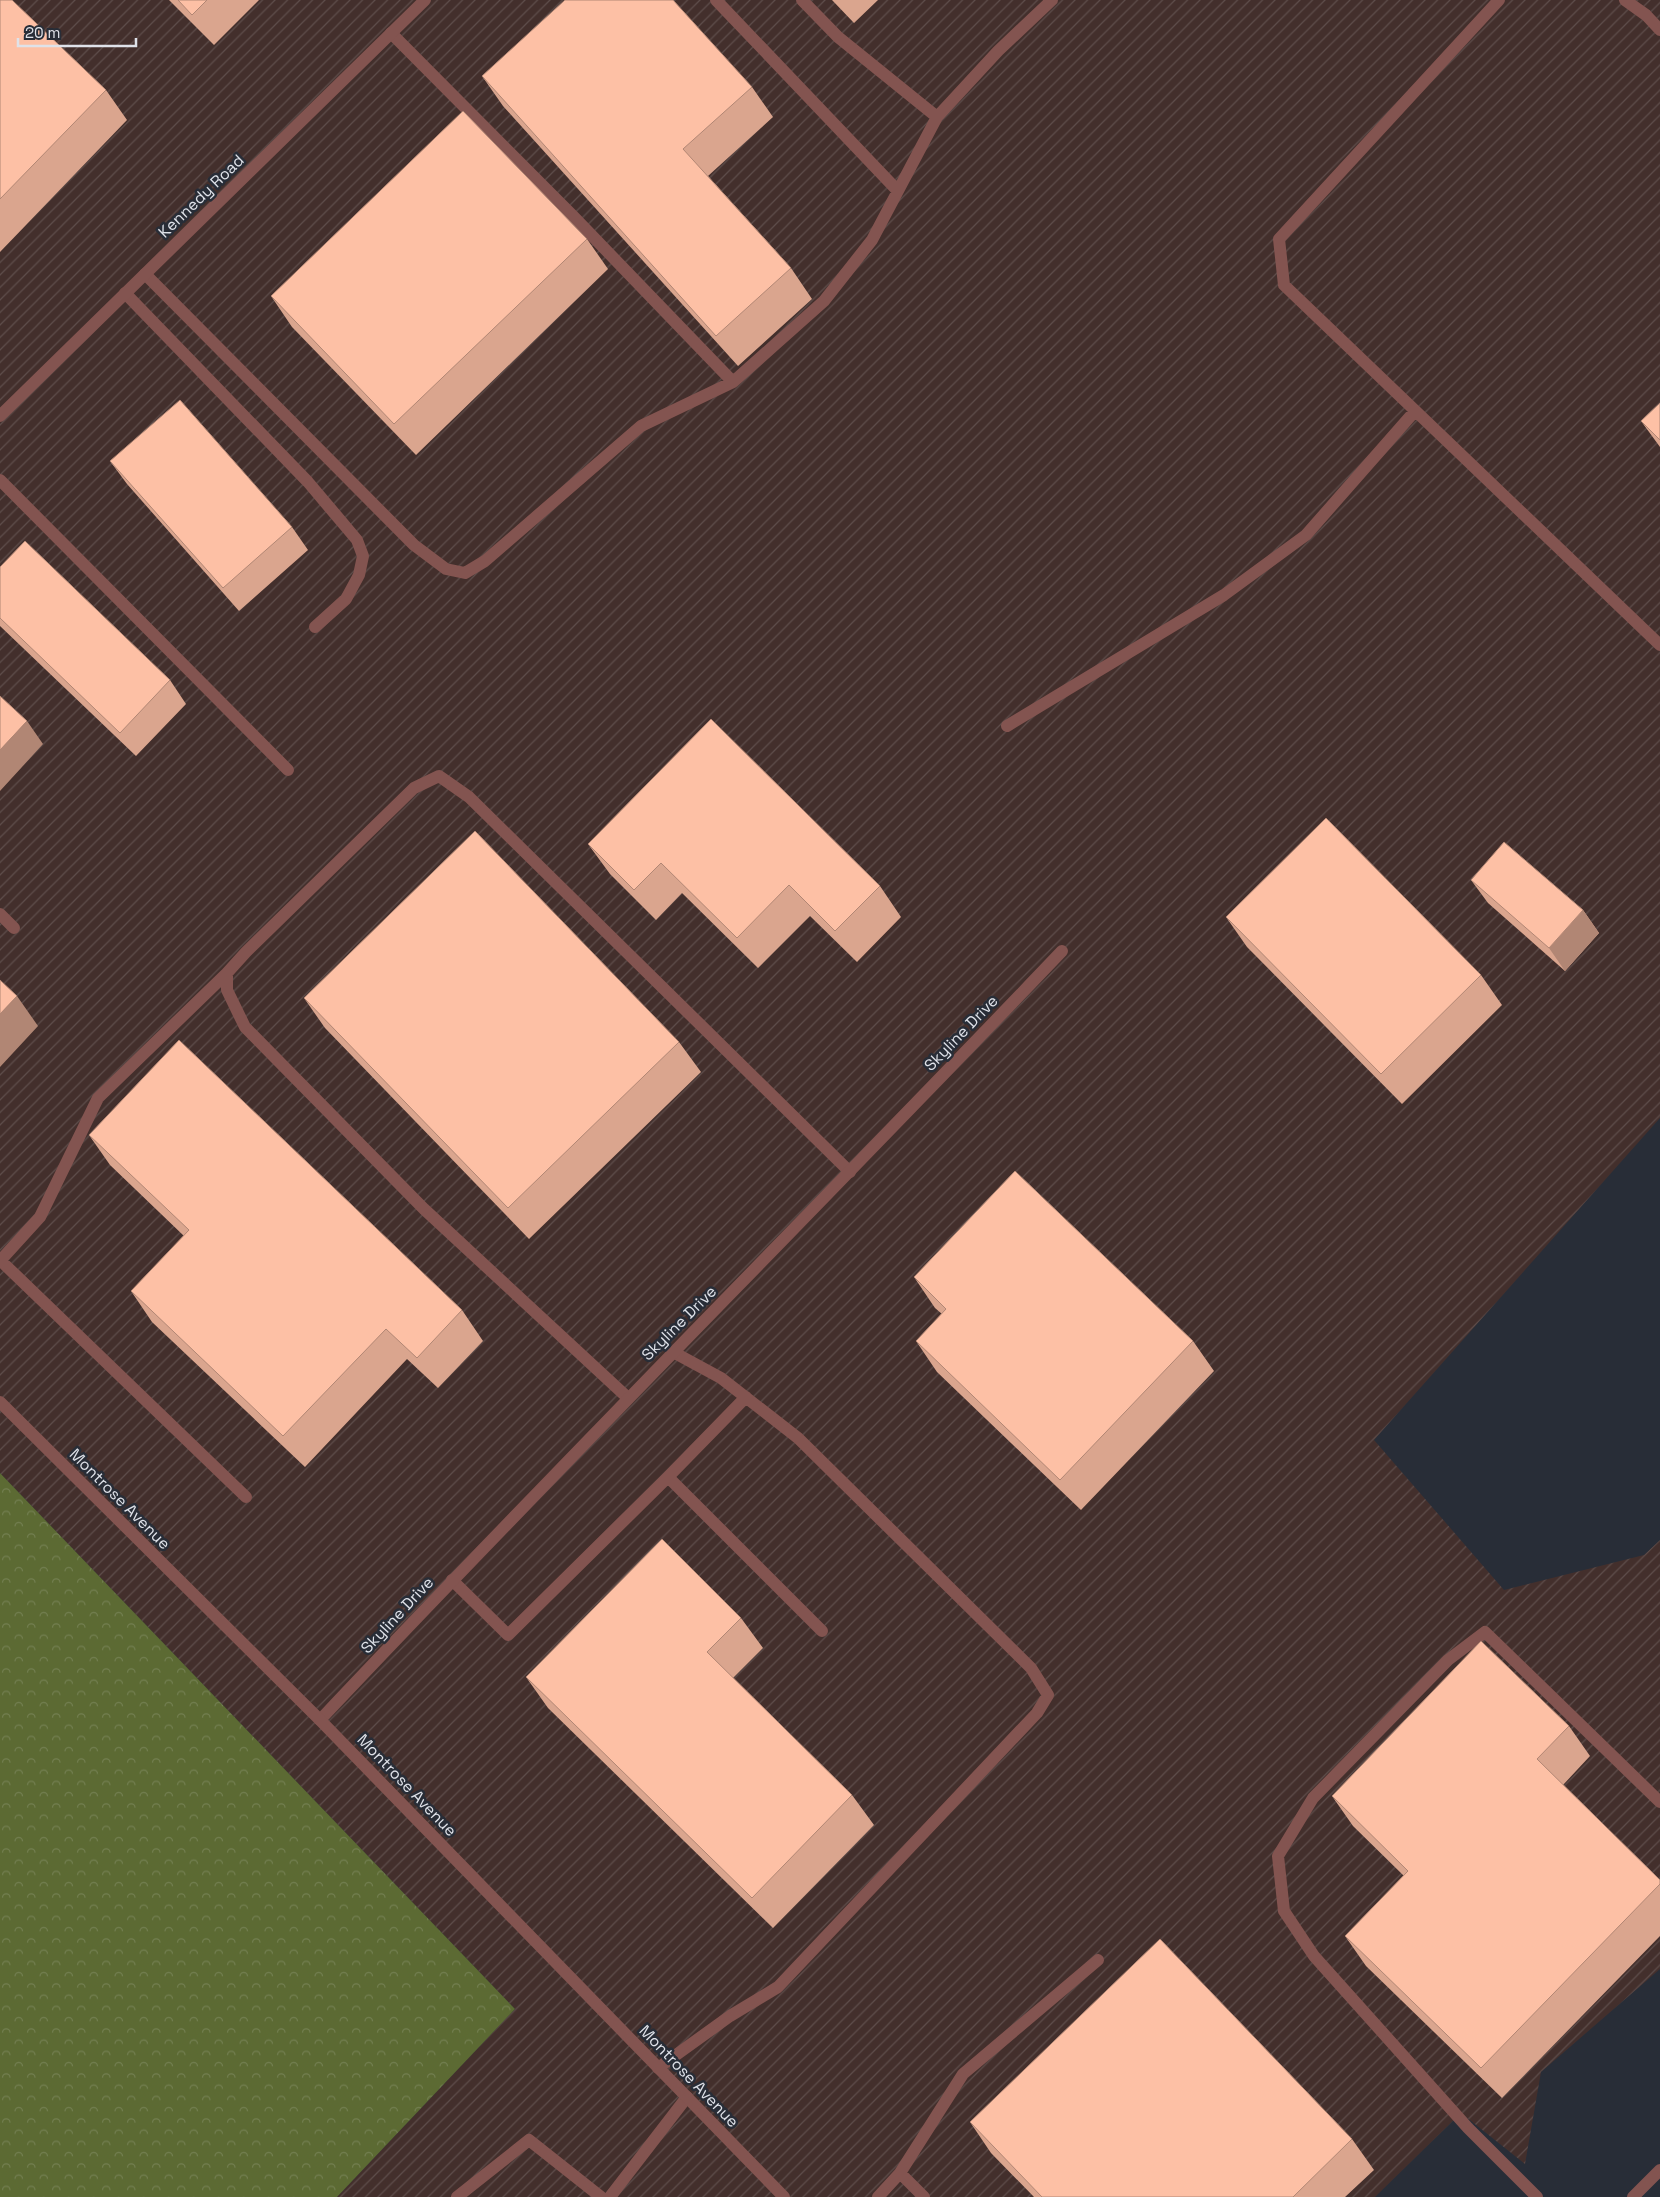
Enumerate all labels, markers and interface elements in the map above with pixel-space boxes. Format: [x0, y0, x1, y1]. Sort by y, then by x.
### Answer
scale bar [18, 15, 135, 47]
text: 20 m [25, 23, 60, 42]
street label: Kennedy Road [154, 150, 248, 242]
street label: Skyline Drive [919, 991, 1003, 1075]
street label: Skyline Drive [637, 1281, 721, 1365]
street label: Montrose Avenue [65, 1444, 175, 1554]
street label: Skyline Drive [356, 1572, 438, 1658]
street label: Montrose Avenue [353, 1729, 461, 1841]
street label: Montrose Avenue [635, 2020, 743, 2132]

